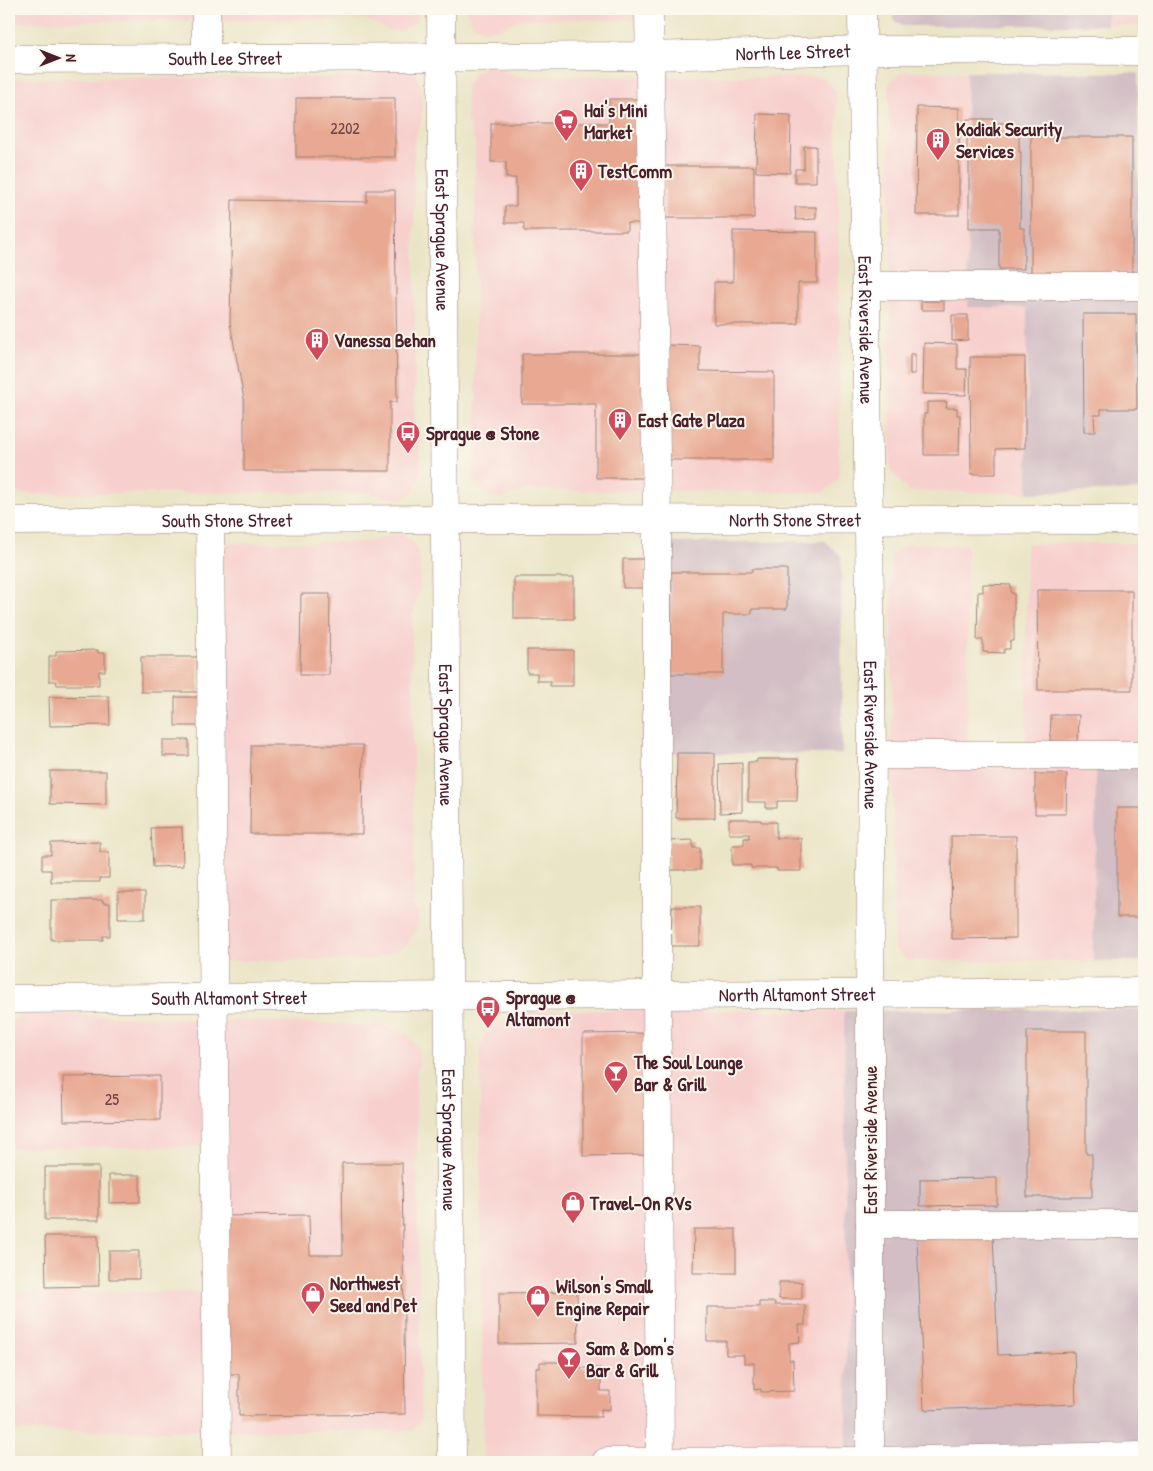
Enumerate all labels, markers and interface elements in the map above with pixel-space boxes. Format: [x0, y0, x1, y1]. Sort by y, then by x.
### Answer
north arrow [32, 32, 82, 82]
street label: North Lee Street [735, 37, 851, 67]
street label: South Lee Street [168, 45, 282, 71]
text: N [62, 54, 81, 62]
place label: Hai's Mini Market [584, 97, 648, 145]
supermarket icon: Hai's Mini Market [553, 108, 579, 142]
place label: Kodiak Security Services [956, 116, 1062, 164]
house number: 2202 [330, 117, 360, 139]
building icon: Kodiak Security Services [925, 127, 951, 161]
building icon: TestComm [568, 158, 594, 192]
place label: TestComm [597, 158, 672, 184]
street label: East Sprague Avenue [429, 169, 456, 312]
street label: East Riverside Avenue [852, 255, 880, 405]
building icon: Vanessa Behan [304, 327, 330, 361]
place label: Vanessa Behan [334, 327, 436, 353]
building icon: East Gate Plaza [607, 407, 633, 441]
place label: East Gate Plaza [638, 407, 745, 433]
bus stop icon: Sprague @ Stone [395, 420, 421, 454]
place label: Sprague @ Stone [426, 420, 540, 447]
street label: North Stone Street [729, 506, 861, 533]
street label: South Stone Street [162, 507, 293, 533]
street label: East Riverside Avenue [858, 660, 885, 810]
street label: East Sprague Avenue [433, 664, 460, 807]
street label: North Altamont Street [719, 981, 876, 1008]
street label: South Altamont Street [151, 984, 307, 1011]
place label: Sprague @ Altamont [506, 984, 576, 1032]
bus stop icon: Sprague @ Altamont [475, 995, 501, 1029]
place label: The Soul Lounge Bar & Grill [633, 1049, 744, 1097]
bar icon: The Soul Lounge Bar & Grill [603, 1060, 629, 1094]
street label: East Riverside Avenue [857, 1065, 883, 1214]
street label: East Sprague Avenue [436, 1069, 463, 1212]
house number: 25 [105, 1088, 119, 1110]
shop icon: Travel-On RVs [560, 1190, 586, 1224]
place label: Travel-On RVs [589, 1190, 692, 1216]
place label: Northwest Seed and Pet [330, 1270, 418, 1318]
place label: Wilson's Small Engine Repair [556, 1273, 653, 1322]
shop icon: Northwest Seed and Pet [300, 1281, 326, 1315]
shop icon: Wilson's Small Engine Repair [525, 1284, 551, 1318]
place label: Sam & Dom's Bar & Grill [586, 1335, 675, 1383]
bar icon: Sam & Dom's Bar & Grill [556, 1346, 582, 1380]

